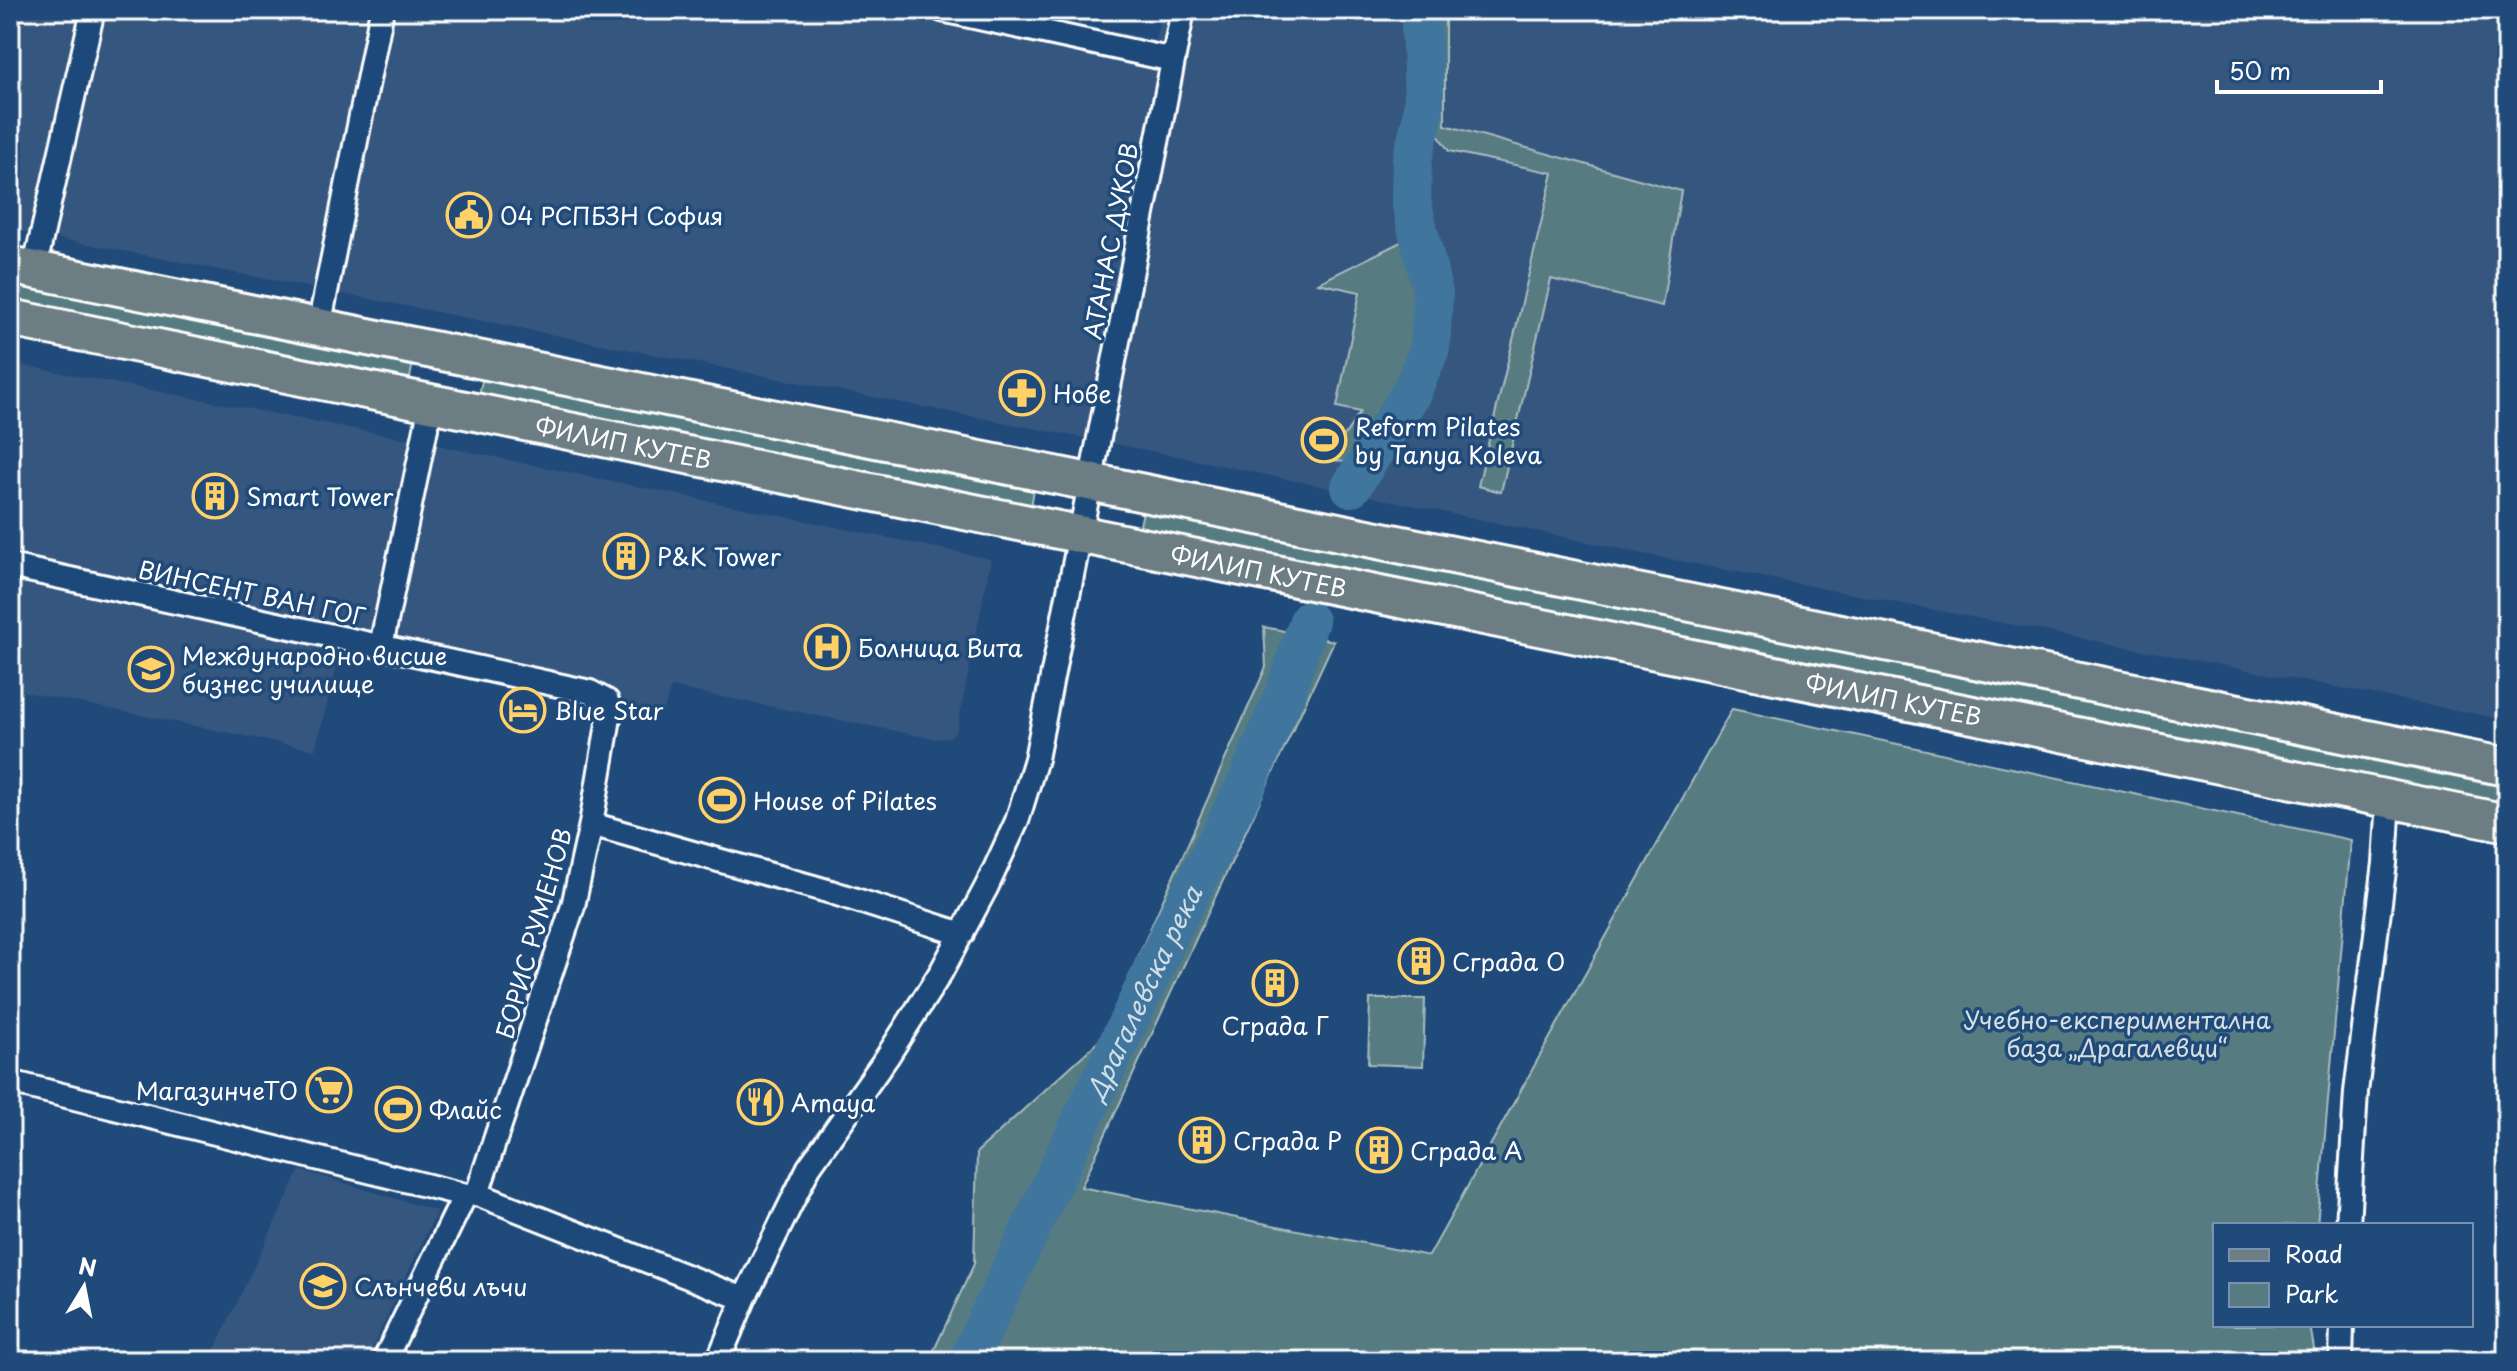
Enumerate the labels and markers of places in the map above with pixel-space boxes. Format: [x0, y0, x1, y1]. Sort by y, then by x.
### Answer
public building icon: 04 РСПБЗН София [445, 191, 493, 239]
place label: 04 РСПБЗН София [500, 197, 723, 233]
pharmacy icon: Нове [998, 369, 1046, 417]
place label: Нове [1053, 375, 1112, 411]
place label: Reform Pilates by Tanya Koleva [1355, 408, 1542, 472]
sports icon: Reform Pilates by Tanya Koleva [1300, 416, 1348, 464]
building icon: Smart Tower [191, 472, 239, 520]
place label: Smart Tower [246, 478, 394, 514]
building icon: P&K Tower [602, 532, 650, 580]
place label: P&K Tower [657, 538, 782, 574]
hospital icon: Болница Вита [803, 623, 851, 671]
place label: Болница Вита [858, 629, 1023, 665]
place label: Международно висше бизнес училище [182, 637, 447, 701]
school or university icon: Международно висше бизнес училище [127, 645, 175, 693]
hotel icon: Blue Star [499, 686, 547, 734]
place label: Blue Star [554, 692, 663, 728]
sports icon: House of Pilates [698, 776, 746, 824]
place label: House of Pilates [753, 782, 937, 818]
building icon: Сграда О [1397, 937, 1445, 985]
place label: Сграда О [1452, 943, 1565, 979]
building icon: Сграда Г [1251, 959, 1299, 1007]
place label: Сграда Г [1221, 1007, 1329, 1043]
supermarket icon: МагазинчеТО [305, 1066, 353, 1114]
place label: МагазинчеТО [136, 1072, 298, 1108]
restaurant icon: Amaya [736, 1078, 784, 1126]
place label: Amaya [791, 1084, 875, 1120]
sports icon: Флайс [374, 1085, 422, 1133]
place label: Флайс [429, 1091, 502, 1127]
building icon: Сграда Р [1178, 1116, 1226, 1164]
place label: Сграда Р [1233, 1122, 1342, 1158]
building icon: Сграда А [1355, 1126, 1403, 1174]
place label: Сграда А [1410, 1132, 1522, 1168]
school or university icon: Слънчеви лъчи [299, 1262, 347, 1310]
place label: Слънчеви лъчи [354, 1268, 528, 1304]

